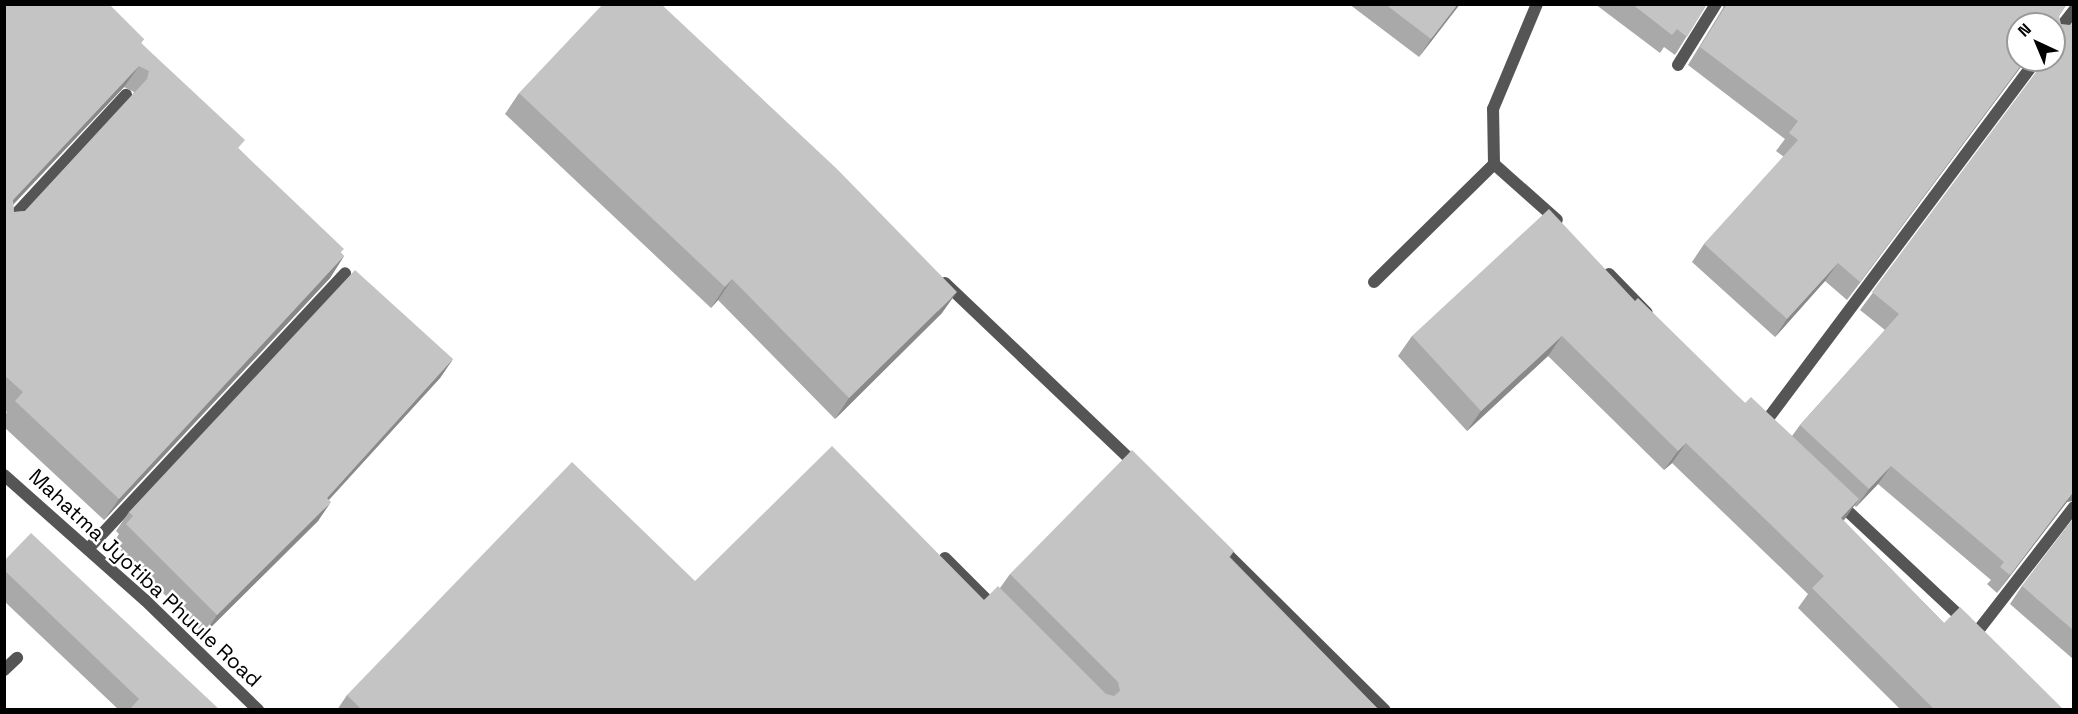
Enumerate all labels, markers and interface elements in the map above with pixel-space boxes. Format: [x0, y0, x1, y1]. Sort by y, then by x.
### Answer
north arrow [2006, 12, 2066, 72]
text: N [2013, 19, 2036, 41]
street label: Mahatma Jyotiba Phuule Road [24, 464, 266, 692]

